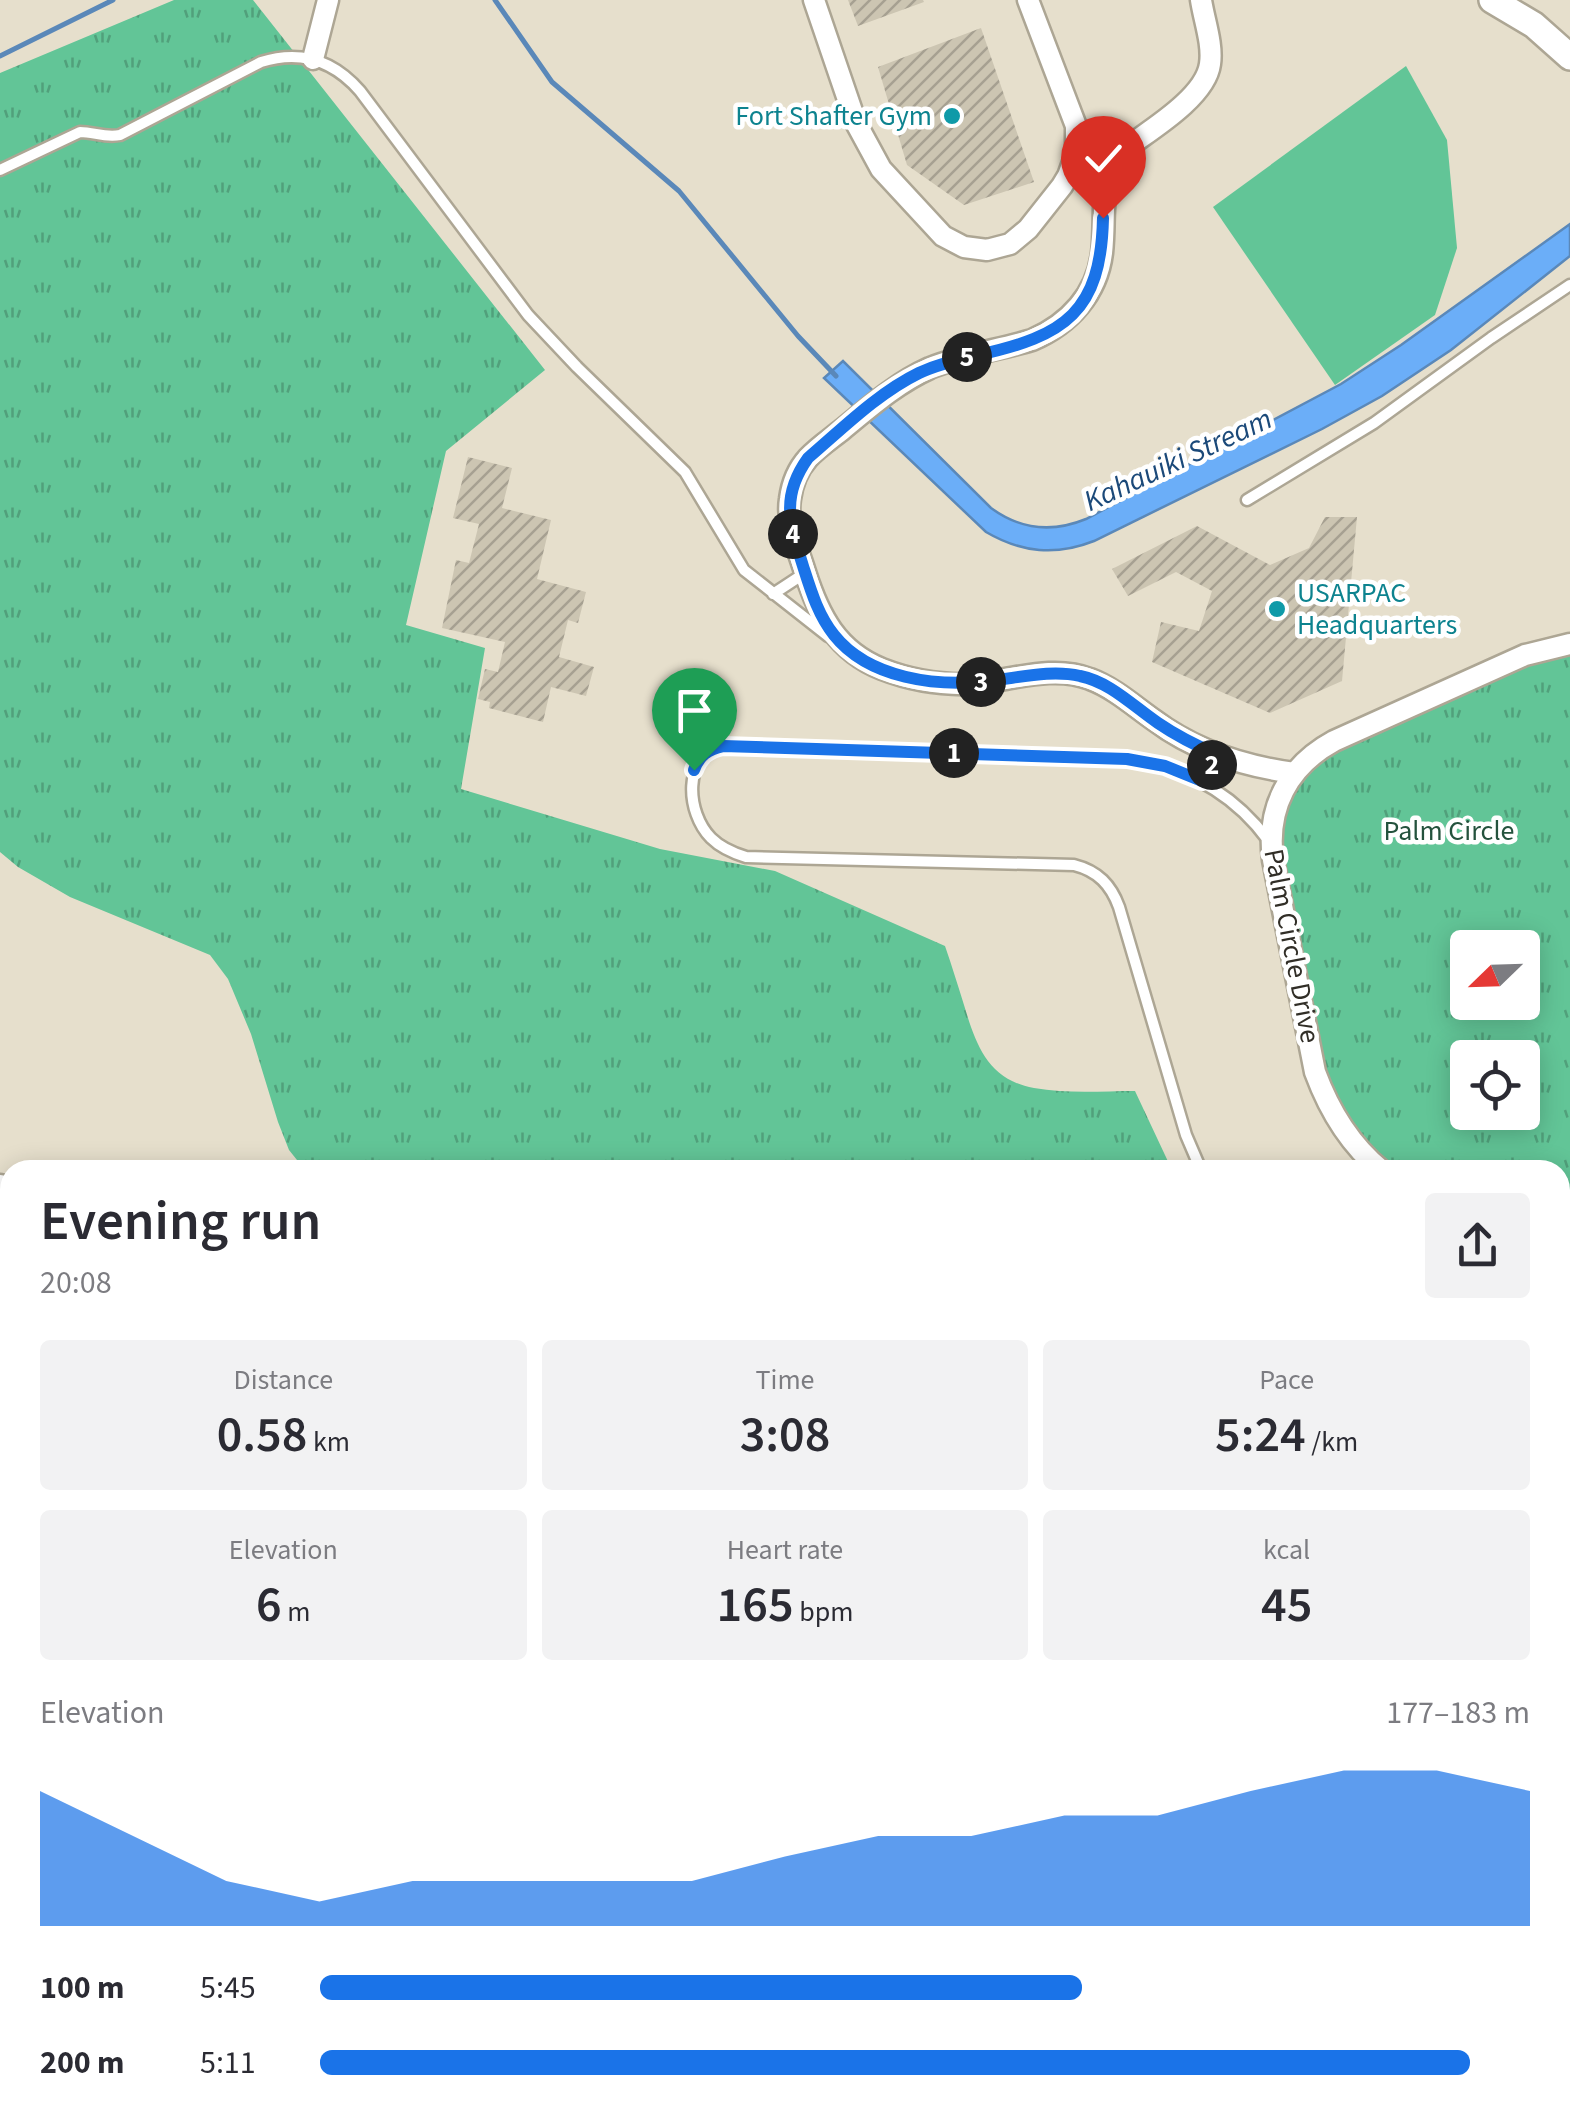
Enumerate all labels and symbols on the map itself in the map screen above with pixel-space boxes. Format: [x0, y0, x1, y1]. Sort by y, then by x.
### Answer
place label: Fort Shafter Gym [735, 96, 932, 136]
marker: Fort Shafter Gym [941, 105, 963, 127]
pin [1061, 116, 1146, 219]
pin: 5 [942, 332, 992, 382]
water label: Kahauiki Stream [1077, 397, 1279, 523]
pin: 4 [768, 509, 818, 559]
place label: USARPAC Headquarters [1297, 573, 1457, 645]
marker: USARPAC Headquarters [1266, 598, 1288, 620]
pin: 3 [956, 657, 1006, 707]
pin [652, 668, 737, 771]
pin: 1 [929, 728, 979, 778]
pin: 2 [1187, 740, 1237, 790]
park label: Palm Circle [1384, 811, 1514, 851]
street label: Palm Circle Drive [1254, 845, 1330, 1047]
north arrow [1450, 930, 1540, 1020]

